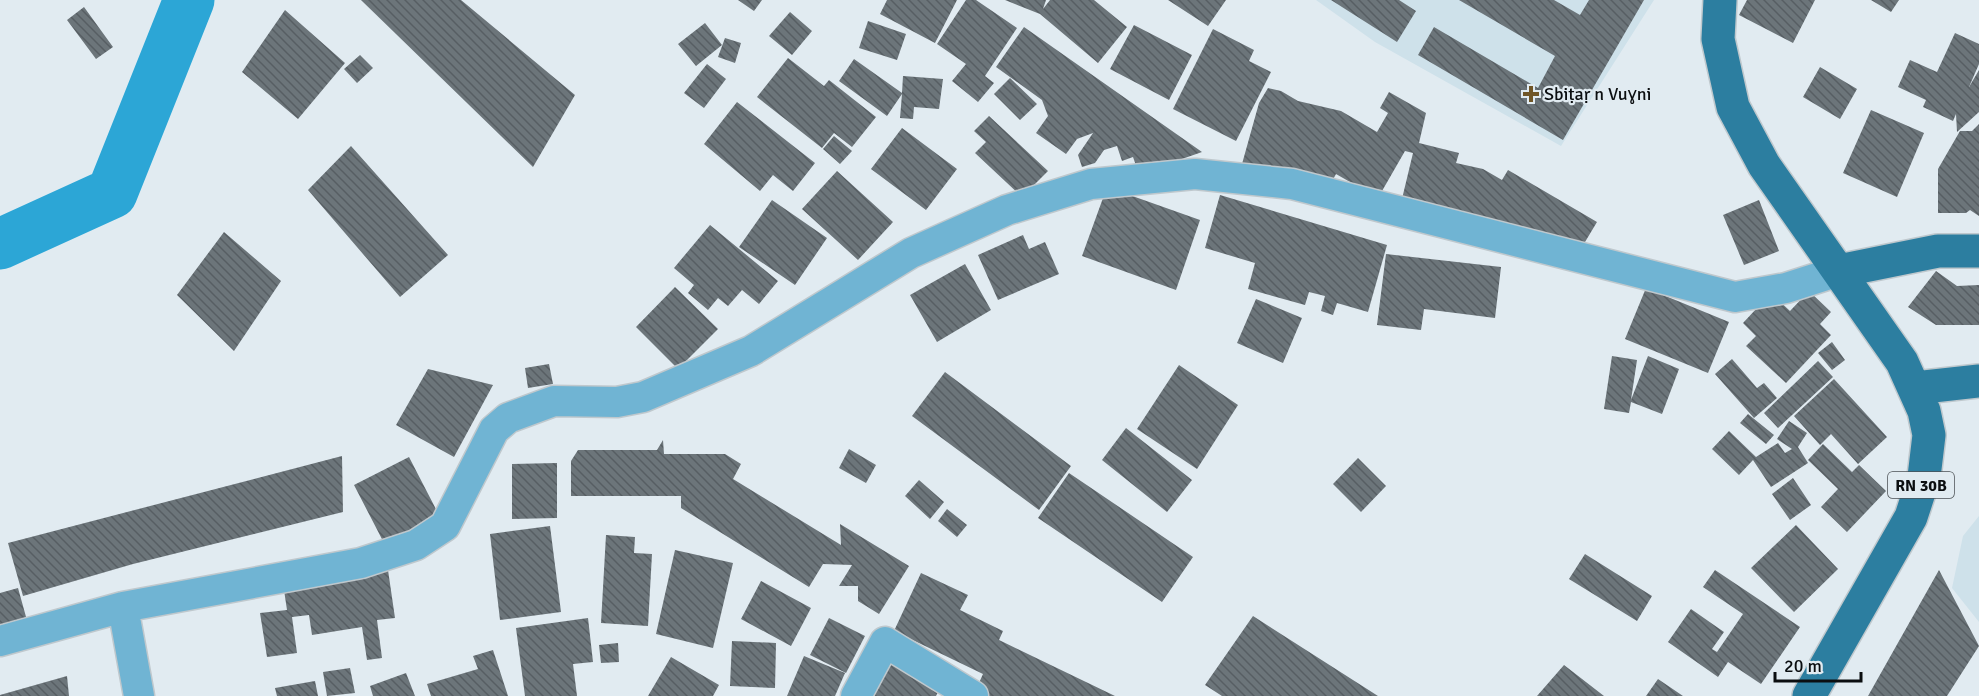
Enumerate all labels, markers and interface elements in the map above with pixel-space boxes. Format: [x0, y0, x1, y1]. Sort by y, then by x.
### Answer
place label: Sbiṭaṛ n Vuɣni [1544, 83, 1651, 105]
marker: Sbiṭaṛ n Vuɣni [1522, 85, 1540, 103]
road number: RN 30B [1888, 472, 1954, 498]
scale bar [1775, 645, 1860, 683]
text: 20 m [1784, 655, 1822, 677]

